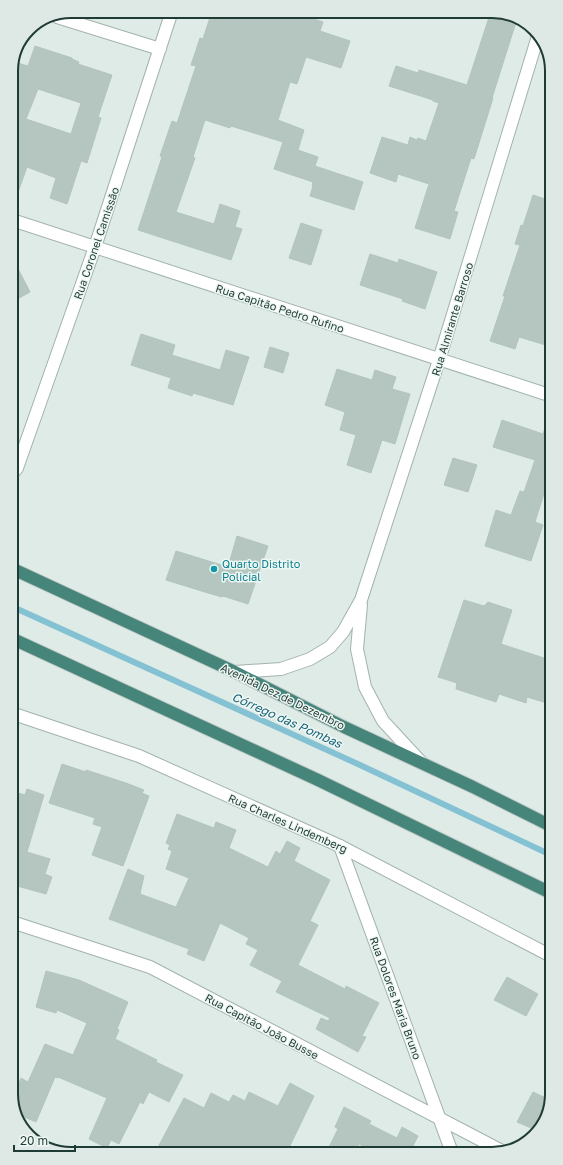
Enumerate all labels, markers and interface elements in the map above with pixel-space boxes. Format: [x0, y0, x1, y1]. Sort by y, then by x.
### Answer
street label: Rua Coronel Camissão [71, 185, 121, 301]
street label: Rua Almirante Barroso [429, 260, 476, 377]
street label: Rua Capitão Pedro Rufino [214, 281, 346, 335]
place label: Quarto Distrito Policial [222, 557, 301, 583]
marker: Quarto Distrito Policial [209, 564, 219, 574]
street label: Avenida Dez de Dezembro [219, 660, 347, 732]
water label: Córrego das Pombas [230, 689, 345, 751]
street label: Rua Charles Lindemberg [226, 791, 350, 855]
street label: Rua Dolores Maria Bruno [368, 935, 424, 1062]
street label: Rua Capitão João Busse [203, 991, 321, 1061]
scale bar [14, 1127, 75, 1153]
text: 20 m [20, 1133, 48, 1148]

